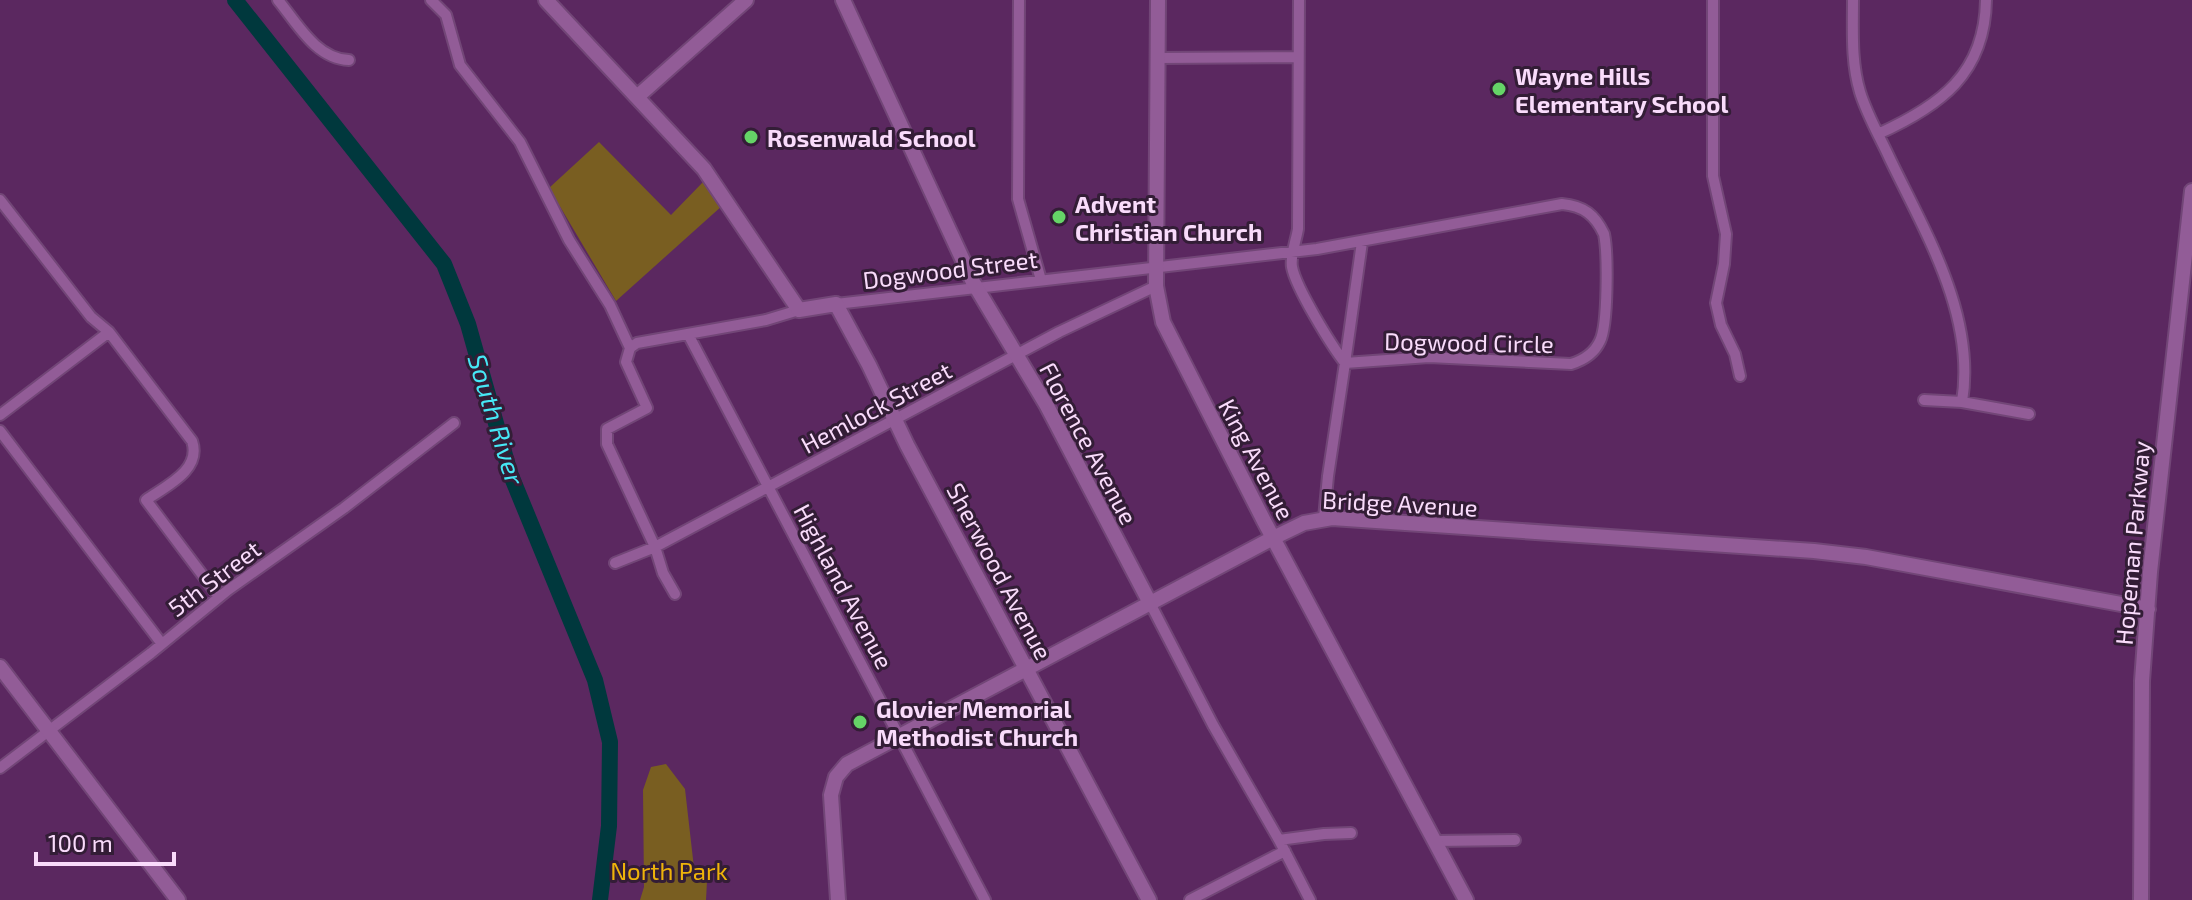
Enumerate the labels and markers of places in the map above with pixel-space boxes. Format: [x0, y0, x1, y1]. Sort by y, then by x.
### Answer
place label: Wayne Hills Elementary School [1515, 61, 1728, 118]
marker: Wayne Hills Elementary School [1490, 80, 1508, 98]
place label: Rosenwald School [767, 123, 976, 152]
marker: Rosenwald School [742, 128, 760, 146]
place label: Advent Christian Church [1075, 189, 1262, 246]
marker: Advent Christian Church [1050, 208, 1068, 226]
place label: Glovier Memorial Methodist Church [876, 694, 1078, 751]
marker: Glovier Memorial Methodist Church [851, 713, 869, 731]

